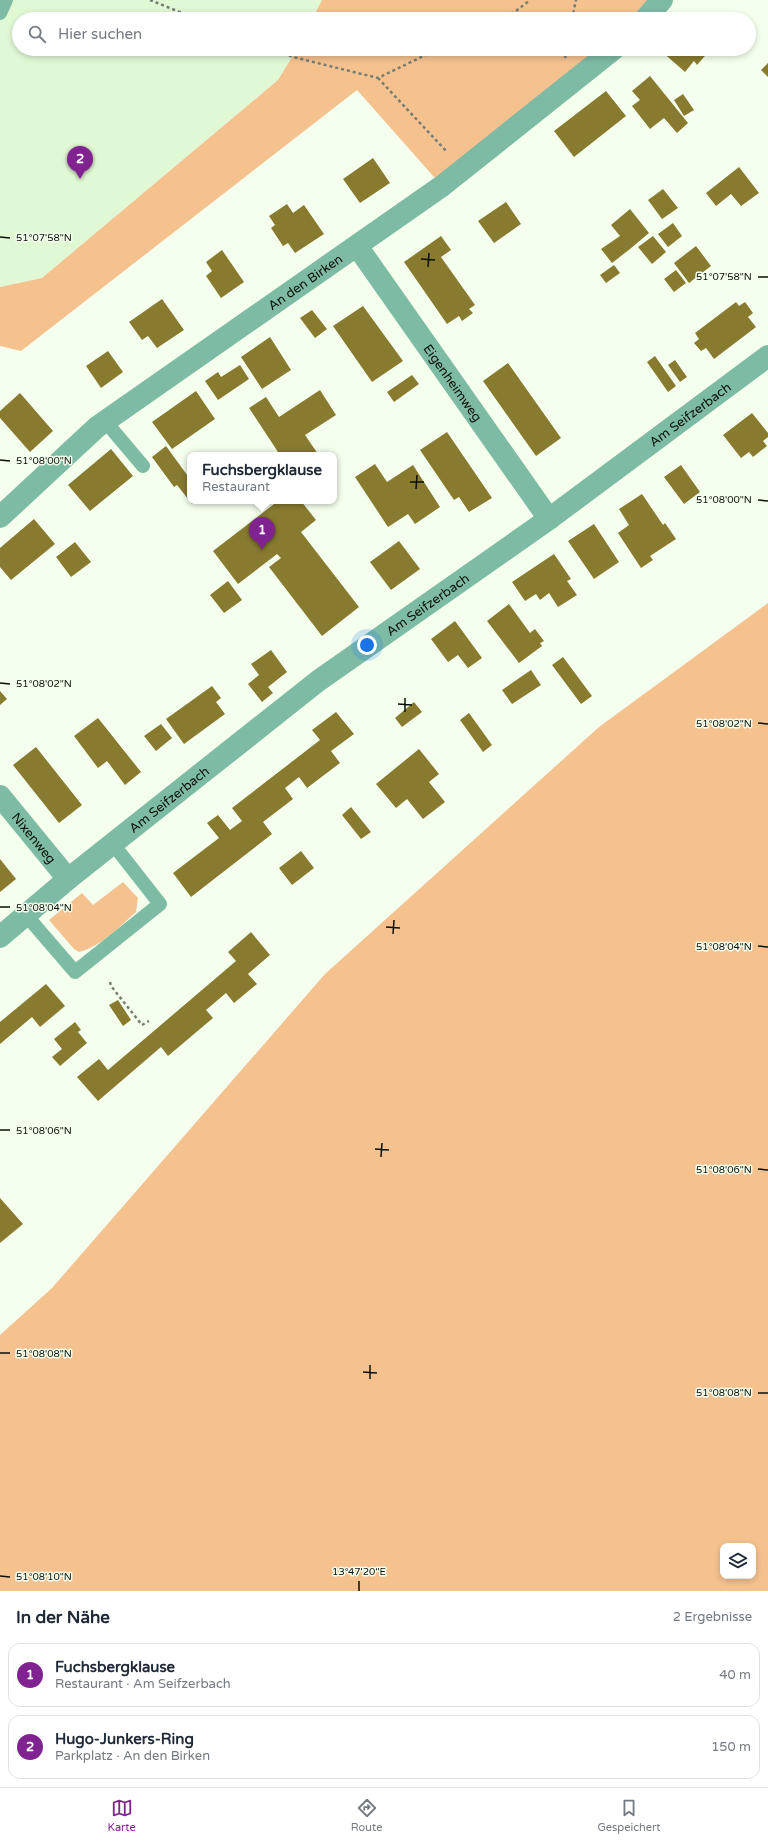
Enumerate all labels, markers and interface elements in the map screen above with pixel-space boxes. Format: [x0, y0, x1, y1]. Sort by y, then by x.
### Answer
search box [12, 12, 756, 56]
icon: search [26, 23, 48, 45]
text: Hier suchen [58, 25, 142, 43]
pin: 2 [67, 146, 93, 179]
text: 51°07'58"N [16, 232, 72, 244]
street label: An den Birken [265, 251, 346, 314]
text: 51°07'58"N [696, 271, 752, 283]
street label: Eigenheimweg [419, 341, 485, 425]
street label: Am Seifzerbach [646, 379, 734, 451]
popup [187, 452, 337, 504]
text: 51°08'00"N [16, 455, 72, 467]
text: Fuchsbergklause [202, 461, 322, 479]
text: Restaurant [202, 479, 270, 495]
text: 51°08'00"N [696, 494, 752, 506]
pin: 1 [249, 517, 275, 550]
street label: Am Seifzerbach [383, 570, 473, 640]
your location [357, 635, 377, 655]
text: 51°08'02"N [16, 678, 72, 690]
text: 51°08'02"N [696, 718, 752, 730]
street label: Am Seifzerbach [126, 763, 213, 837]
street label: Nixenweg [8, 810, 59, 867]
text: 51°08'04"N [16, 902, 72, 914]
text: 51°08'04"N [696, 941, 752, 953]
text: 51°08'06"N [16, 1125, 72, 1137]
text: 51°08'06"N [696, 1164, 752, 1176]
text: 51°08'08"N [16, 1348, 72, 1360]
text: 51°08'08"N [696, 1387, 752, 1399]
map controls [720, 1543, 756, 1579]
button: layers [720, 1543, 756, 1579]
text: 13°47'20"E [332, 1566, 386, 1578]
text: 51°08'10"N [16, 1571, 72, 1583]
text: In der Nähe [16, 1607, 110, 1628]
text: 2 Ergebnisse [673, 1609, 752, 1625]
text: Fuchsbergklause [55, 1658, 175, 1676]
text: 1 [26, 1667, 34, 1683]
text: 40 m [719, 1667, 751, 1683]
text: Restaurant · Am Seifzerbach [55, 1676, 231, 1692]
text: Hugo-Junkers-Ring [55, 1730, 194, 1748]
text: 2 [26, 1739, 34, 1755]
text: 150 m [711, 1739, 751, 1755]
text: Parkplatz · An den Birken [55, 1748, 210, 1764]
tab: Karte [108, 1797, 136, 1834]
tab: Route [351, 1797, 382, 1834]
tab: Gespeichert [597, 1797, 660, 1834]

